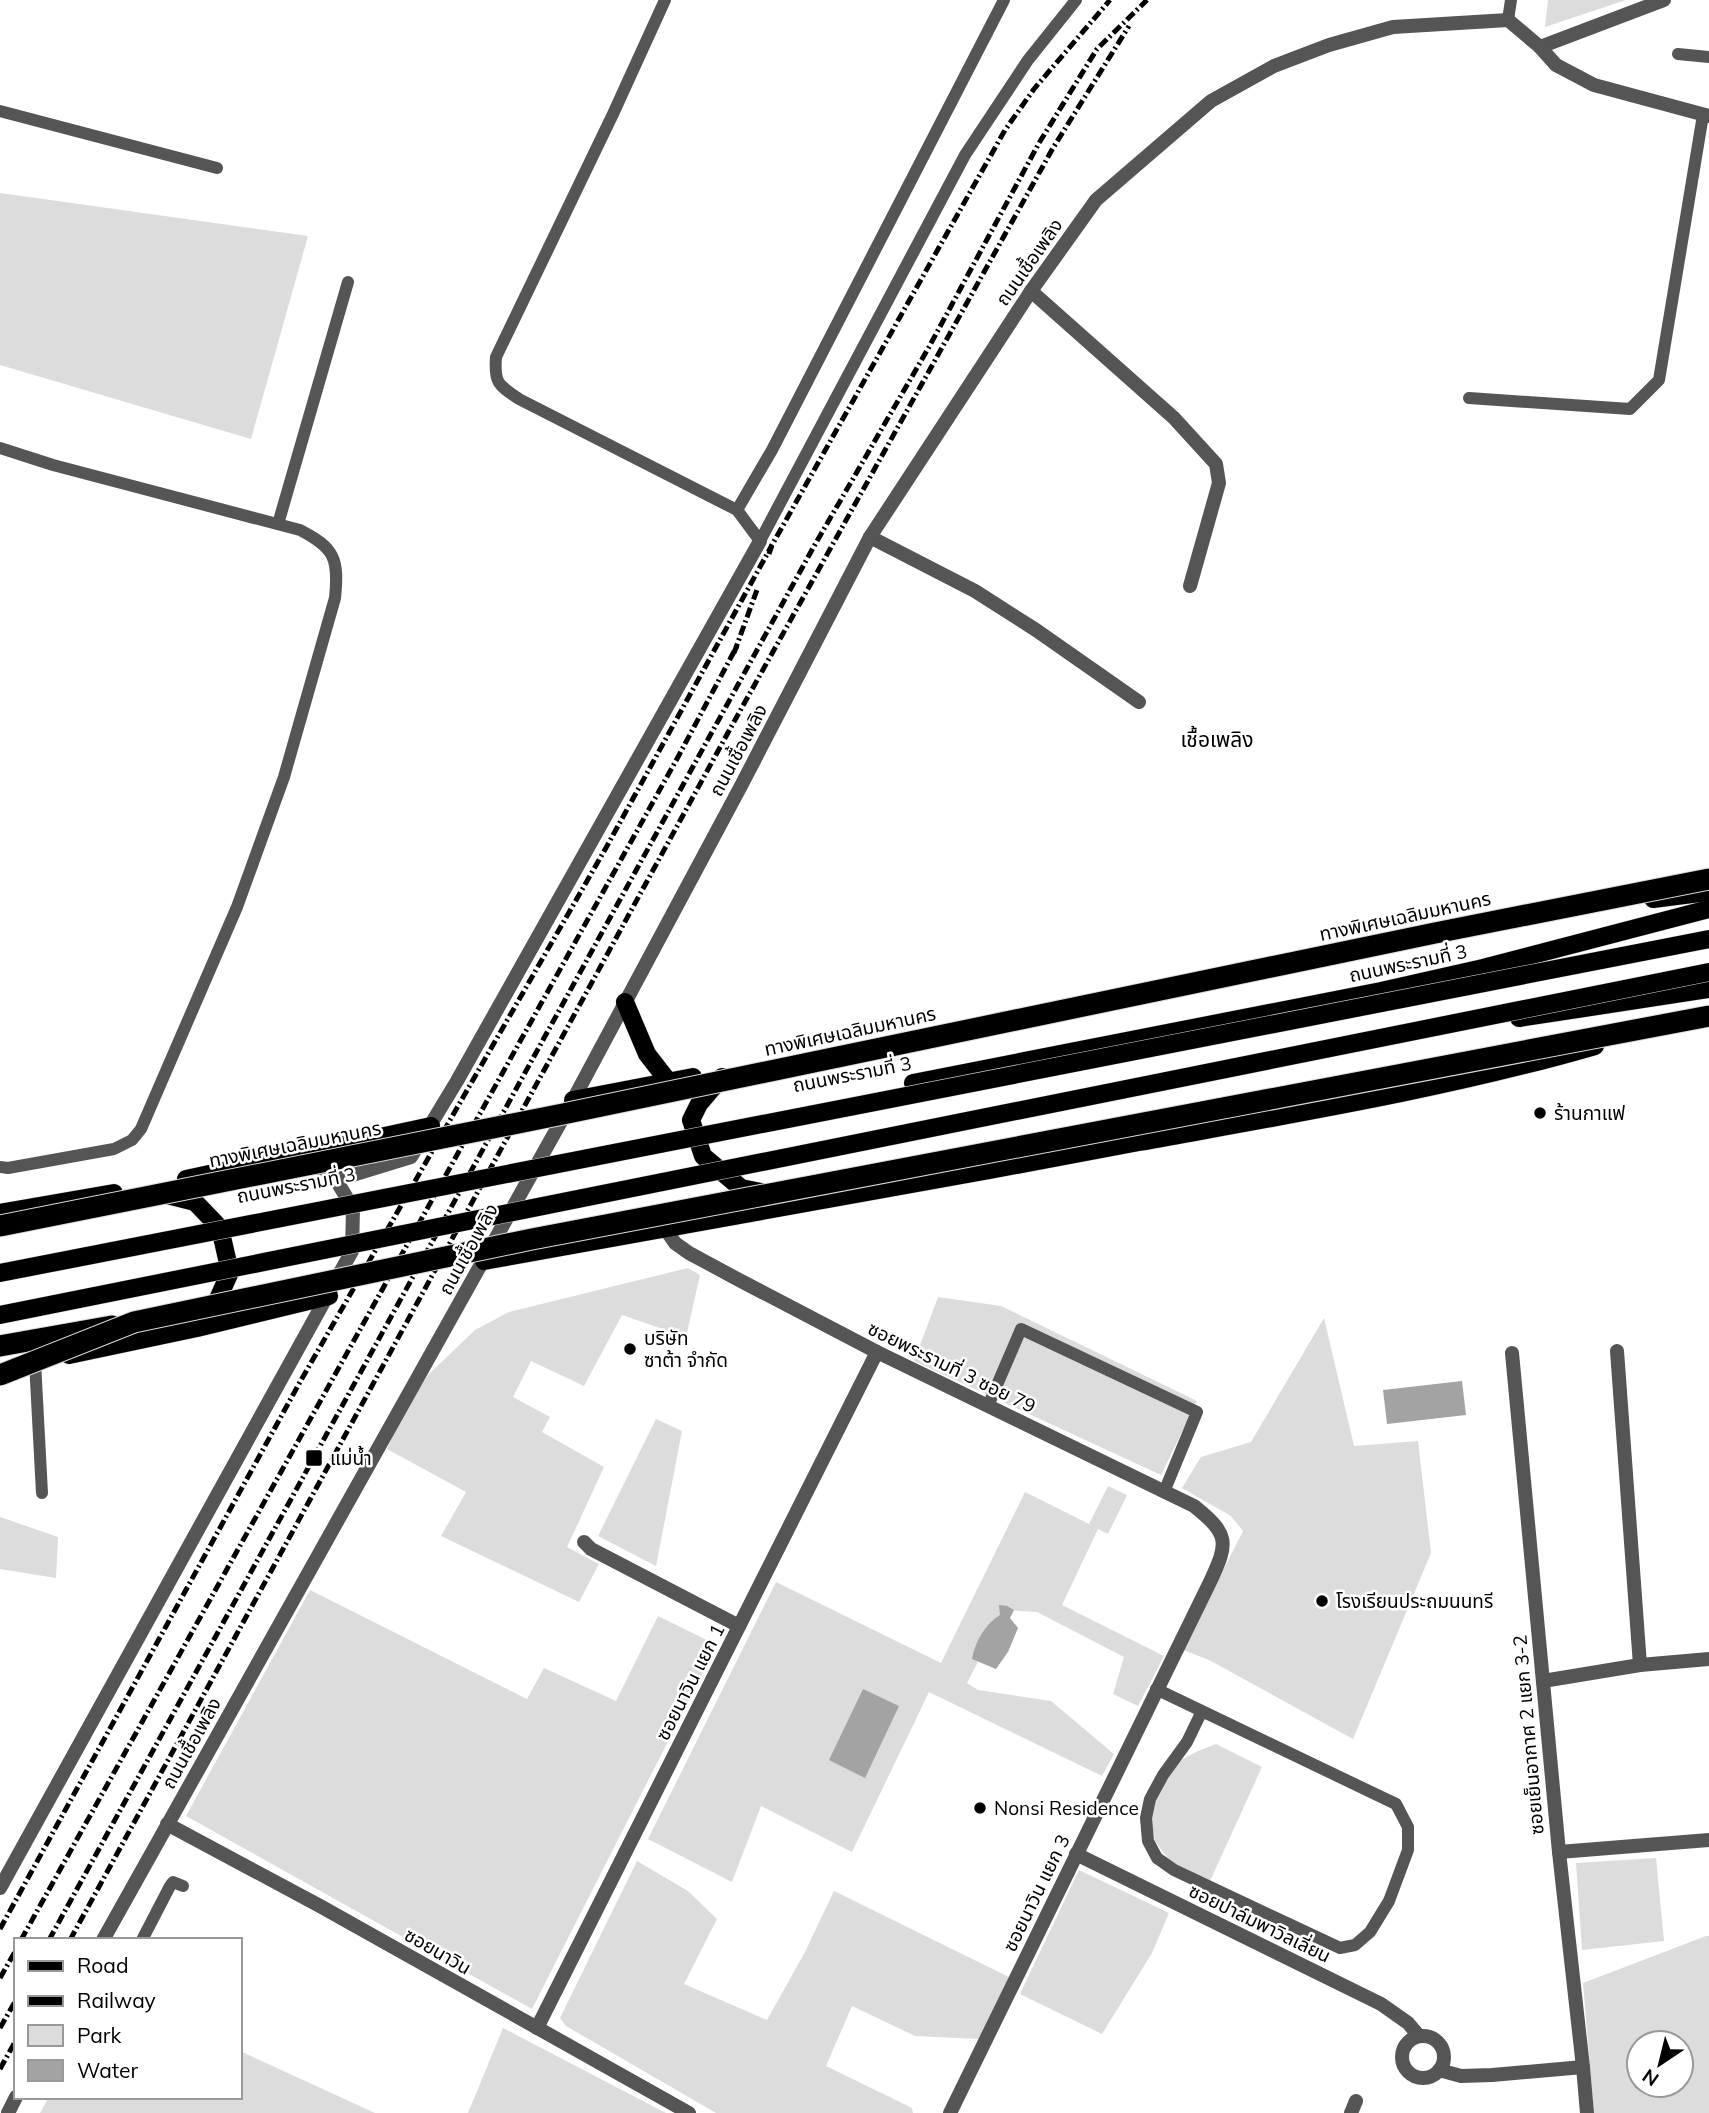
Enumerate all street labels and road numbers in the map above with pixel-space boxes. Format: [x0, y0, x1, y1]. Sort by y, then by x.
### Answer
street label: ถนนเชื้อเพลิง [989, 213, 1068, 310]
street label: ถนนเชื้อเพลิง [703, 699, 772, 800]
street label: ทางพิเศษเฉลิมมหานคร [1317, 886, 1493, 946]
street label: ถนนพระรามที่ 3 [1347, 938, 1469, 987]
street label: ทางพิเศษเฉลิมมหานคร [762, 1001, 938, 1061]
street label: ถนนพระรามที่ 3 [791, 1050, 913, 1097]
street label: ทางพิเศษเฉลิมมหานคร [207, 1116, 383, 1172]
street label: ถนนพระรามที่ 3 [235, 1161, 357, 1208]
street label: ถนนเชื้อเพลิง [432, 1199, 503, 1299]
street label: ซอยพระรามที่ 3 ซอย 79 [864, 1315, 1040, 1418]
street label: ซอยนาวิน แยก 1 [650, 1620, 730, 1744]
street label: ซอยเย็นอากาศ 2 แยก 3-2 [1507, 1634, 1549, 1836]
street label: ถนนเชื้อเพลิง [155, 1693, 226, 1793]
street label: ซอยนาวิน แยก 3 [997, 1831, 1075, 1955]
street label: ซอยปาล์มพาวิลเลี่ยน [1185, 1877, 1335, 1968]
street label: ซอยนาวิน [400, 1922, 476, 1980]

